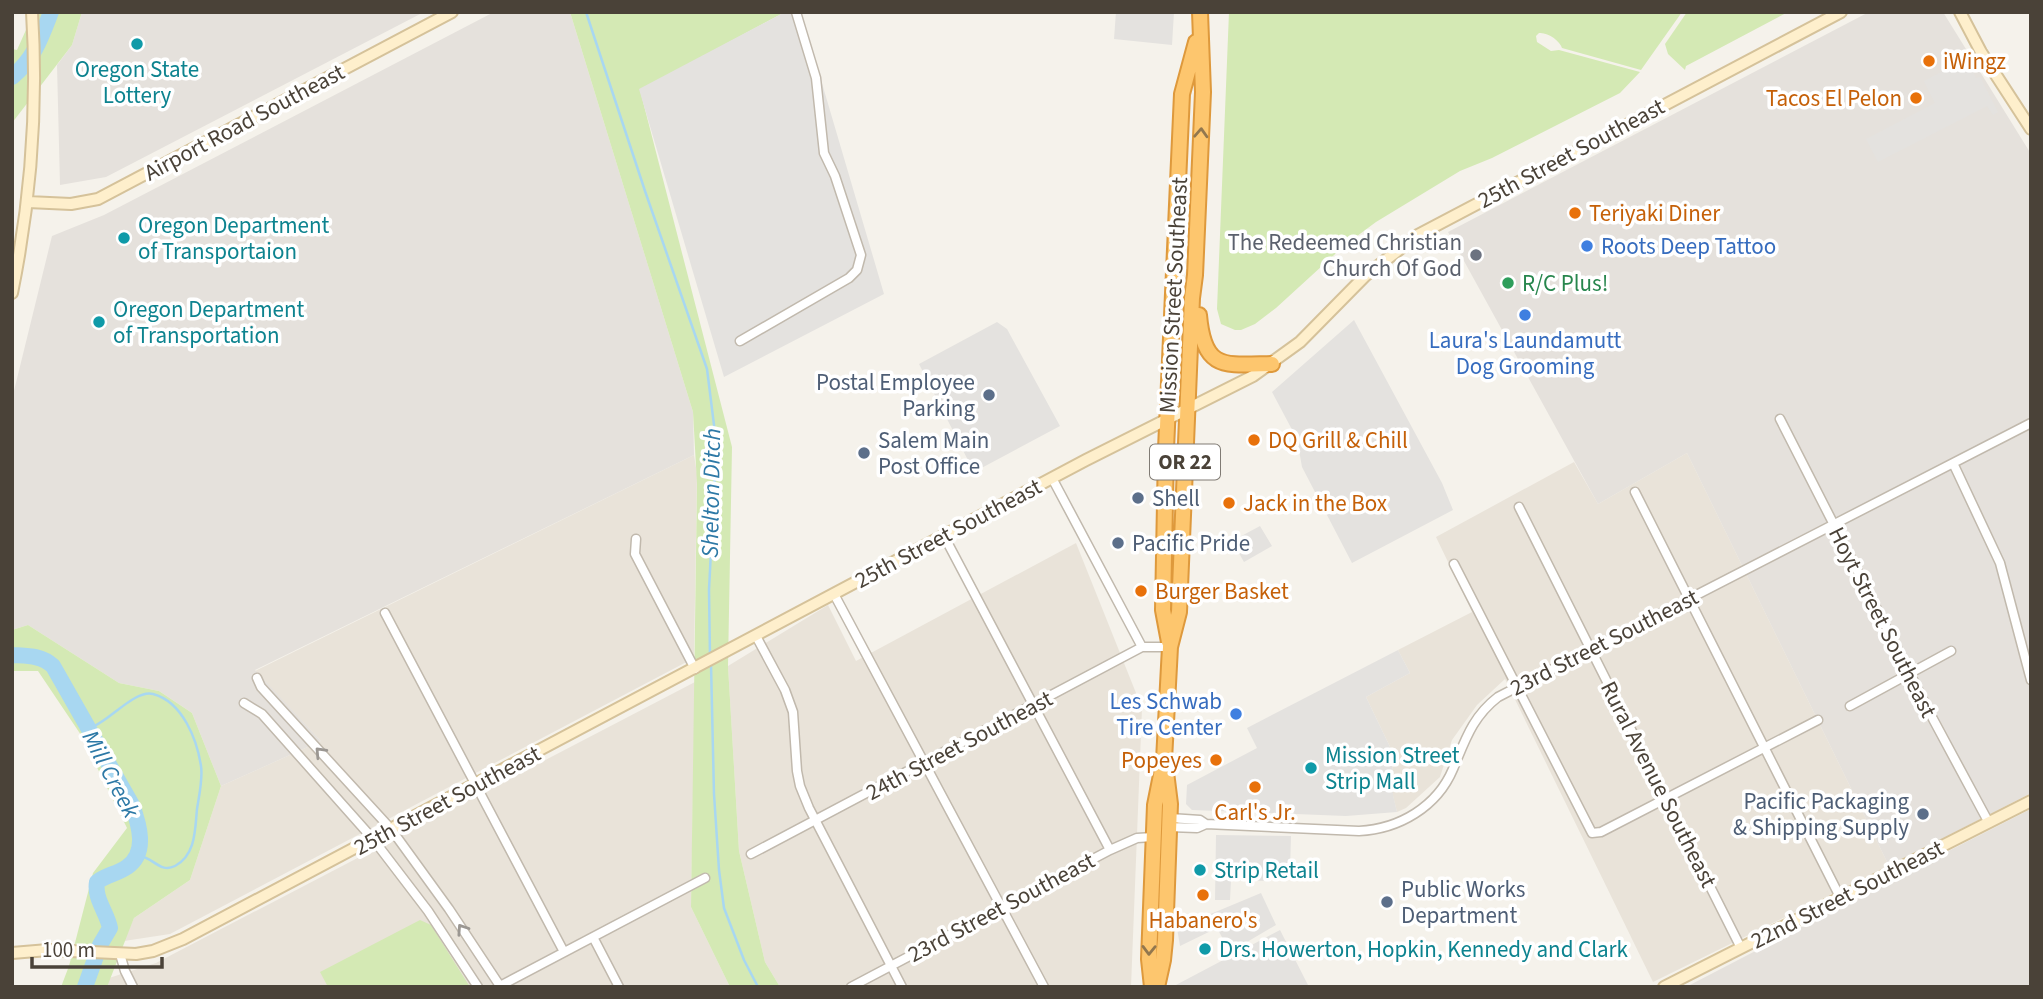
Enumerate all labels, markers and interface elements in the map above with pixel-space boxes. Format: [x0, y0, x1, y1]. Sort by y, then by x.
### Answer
marker: Oregon State Lottery [129, 36, 145, 52]
place label: iWingz [1943, 45, 2006, 78]
place label: Oregon State Lottery [75, 53, 199, 112]
marker: iWingz [1921, 53, 1937, 69]
street label: Airport Road Southeast [138, 55, 351, 189]
place label: Tacos El Pelon [1766, 82, 1902, 115]
street label: 25th Street Southeast [1472, 90, 1671, 217]
marker: Tacos El Pelon [1908, 90, 1924, 106]
one-way arrow [1194, 128, 1209, 139]
street label: Mission Street Southeast [1151, 176, 1196, 414]
place label: Teriyaki Diner [1589, 197, 1721, 230]
marker: Teriyaki Diner [1567, 205, 1583, 221]
place label: Oregon Department of Transportaion [138, 209, 330, 268]
place label: The Redeemed Christian Church Of God [1227, 226, 1462, 285]
marker: Oregon Department of Transportaion [116, 230, 132, 246]
place label: Roots Deep Tattoo [1601, 230, 1776, 263]
marker: Roots Deep Tattoo [1579, 238, 1595, 254]
marker: The Redeemed Christian Church Of God [1468, 247, 1484, 263]
place label: R/C Plus! [1522, 267, 1608, 300]
marker: R/C Plus! [1500, 275, 1516, 291]
place label: Oregon Department of Transportation [113, 293, 305, 352]
marker: Laura's Laundamutt Dog Grooming [1517, 307, 1533, 323]
marker: Oregon Department of Transportation [91, 314, 107, 330]
place label: Laura's Laundamutt Dog Grooming [1429, 324, 1622, 383]
place label: Postal Employee Parking [816, 366, 975, 425]
marker: Postal Employee Parking [981, 387, 997, 403]
place label: Salem Main Post Office [878, 424, 989, 483]
place label: DQ Grill & Chill [1268, 424, 1408, 457]
water label: Shelton Ditch [693, 428, 730, 558]
marker: DQ Grill & Chill [1246, 432, 1262, 448]
road number: OR 22 [1150, 444, 1220, 480]
marker: Salem Main Post Office [856, 445, 872, 461]
street label: 25th Street Southeast [849, 470, 1048, 597]
place label: Shell [1152, 482, 1200, 515]
place label: Jack in the Box [1243, 487, 1387, 520]
marker: Shell [1130, 490, 1146, 506]
marker: Jack in the Box [1221, 495, 1237, 511]
street label: Hoyt Street Southeast [1820, 521, 1945, 723]
place label: Pacific Pride [1132, 527, 1250, 560]
marker: Pacific Pride [1110, 535, 1126, 551]
place label: Burger Basket [1155, 575, 1289, 608]
street label: 23rd Street Southeast [1504, 581, 1704, 704]
marker: Burger Basket [1133, 583, 1149, 599]
street label: Rural Avenue Southeast [1592, 675, 1725, 893]
street label: 24th Street Southeast [860, 682, 1059, 809]
place label: Les Schwab Tire Center [1110, 685, 1223, 744]
marker: Les Schwab Tire Center [1228, 706, 1244, 722]
water label: Mill Creek [73, 724, 149, 825]
street label: 25th Street Southeast [348, 737, 547, 864]
place label: Mission Street Strip Mall [1325, 739, 1460, 798]
place label: Popeyes [1121, 744, 1202, 777]
one-way arrow [316, 747, 329, 760]
marker: Popeyes [1208, 752, 1224, 768]
marker: Mission Street Strip Mall [1303, 760, 1319, 776]
marker: Carl's Jr. [1247, 779, 1263, 795]
place label: Pacific Packaging & Shipping Supply [1733, 785, 1909, 844]
place label: Carl's Jr. [1214, 796, 1296, 829]
marker: Pacific Packaging & Shipping Supply [1915, 806, 1931, 822]
street label: 22nd Street Southeast [1745, 831, 1949, 957]
street label: 23rd Street Southeast [902, 844, 1101, 971]
place label: Strip Retail [1214, 854, 1319, 887]
marker: Strip Retail [1192, 862, 1208, 878]
place label: Public Works Department [1401, 873, 1525, 932]
marker: Habanero's [1195, 887, 1211, 903]
marker: Public Works Department [1379, 894, 1395, 910]
place label: Habanero's [1148, 904, 1258, 937]
one-way arrow [458, 924, 471, 937]
scale bar [32, 926, 161, 970]
place label: Drs. Howerton, Hopkin, Kennedy and Clark [1219, 933, 1629, 966]
text: 100 m [42, 935, 95, 965]
marker: Drs. Howerton, Hopkin, Kennedy and Clark [1197, 941, 1213, 957]
one-way arrow [1141, 945, 1157, 955]

